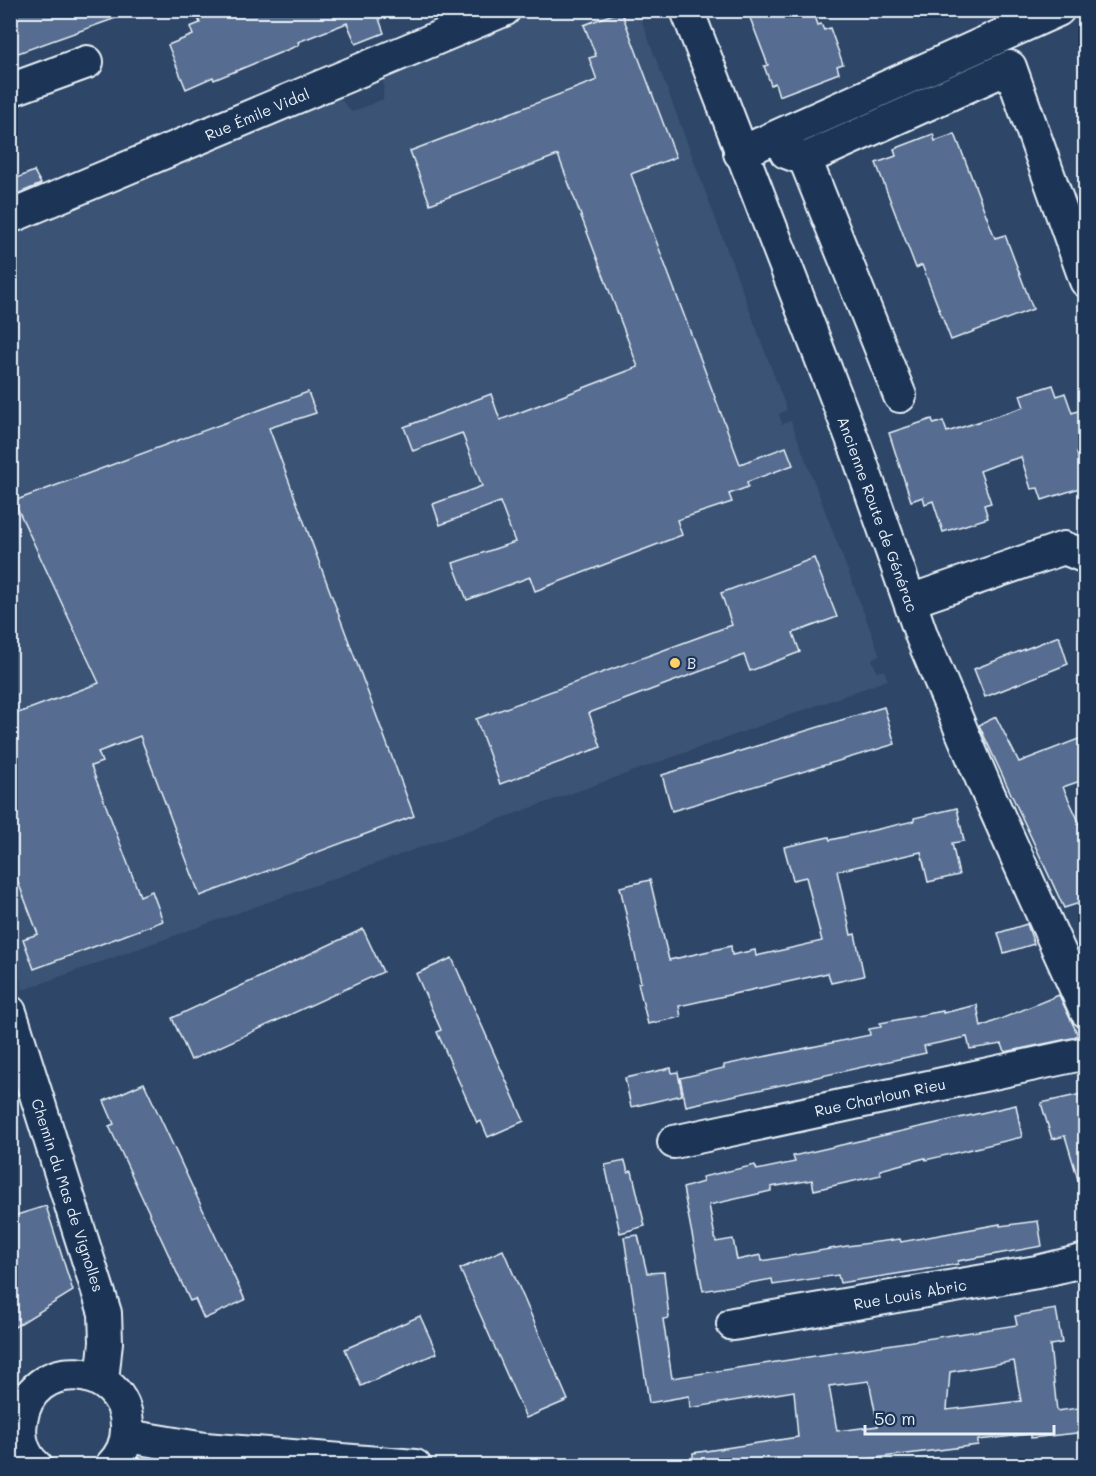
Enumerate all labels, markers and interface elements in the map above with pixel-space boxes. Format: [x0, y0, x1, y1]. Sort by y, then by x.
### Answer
street label: Rue Émile Vidal [202, 83, 312, 145]
street label: Ancienne Route de Générac [833, 413, 923, 615]
place label: B [687, 653, 696, 673]
marker: B [668, 656, 682, 670]
street label: Rue Charloun Rieu [813, 1073, 947, 1121]
street label: Chemin du Mas de Vignolles [27, 1096, 109, 1294]
street label: Rue Louis Abric [852, 1274, 968, 1314]
scale bar [865, 1398, 1054, 1436]
text: 50 m [874, 1406, 916, 1430]

